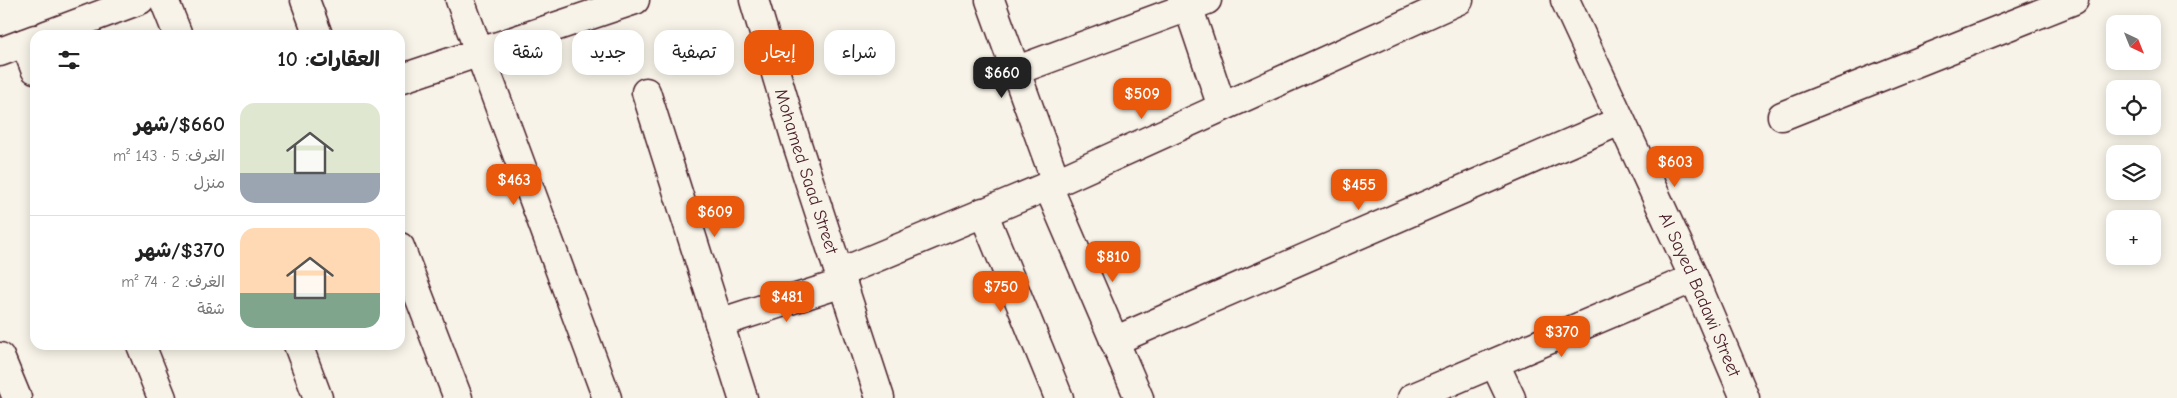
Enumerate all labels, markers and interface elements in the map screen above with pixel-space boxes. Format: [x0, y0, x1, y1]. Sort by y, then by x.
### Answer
north arrow [2106, 15, 2161, 70]
map controls [2106, 15, 2161, 265]
chip: شقة [494, 30, 562, 75]
chip: جديد [572, 30, 644, 75]
chip: تصفية [654, 30, 734, 75]
chip: إيجار [744, 30, 814, 75]
chip: شراء [824, 30, 895, 75]
icon: filters [55, 46, 83, 74]
text: العقارات: 10 [278, 47, 380, 71]
pin: $660 [972, 56, 1032, 99]
text: $660 [984, 64, 1020, 82]
pin: $509 [1112, 78, 1172, 120]
button: locate [2106, 80, 2161, 135]
text: $509 [1124, 85, 1160, 103]
street label: Mohamed Saad Street [771, 86, 843, 257]
text: $660/شهر [134, 112, 225, 136]
icon: home [280, 123, 340, 183]
button: layers [2106, 145, 2161, 200]
pin: $603 [1645, 146, 1705, 188]
text: الغرف: 5 · 143 m² [113, 147, 225, 165]
text: $603 [1657, 153, 1693, 171]
pin: $463 [484, 164, 544, 206]
pin: $455 [1329, 168, 1389, 211]
text: $463 [497, 171, 531, 189]
text: منزل [193, 174, 225, 192]
text: $455 [1342, 176, 1376, 194]
pin: $609 [685, 196, 745, 238]
text: $609 [697, 203, 733, 221]
street label: Al Sayed Badawi Street [1655, 209, 1746, 381]
button: + [2106, 210, 2161, 265]
text: $370/شهر [136, 238, 225, 262]
pin: $810 [1083, 240, 1143, 283]
icon: home [280, 248, 340, 308]
text: $810 [1096, 248, 1130, 266]
pin: $750 [971, 270, 1031, 313]
text: الغرف: 2 · 74 m² [121, 273, 225, 291]
text: $750 [984, 278, 1018, 296]
pin: $481 [757, 280, 817, 323]
text: $481 [771, 288, 803, 306]
text: شقة [197, 300, 225, 318]
pin: $370 [1532, 316, 1592, 358]
text: $370 [1545, 323, 1579, 341]

